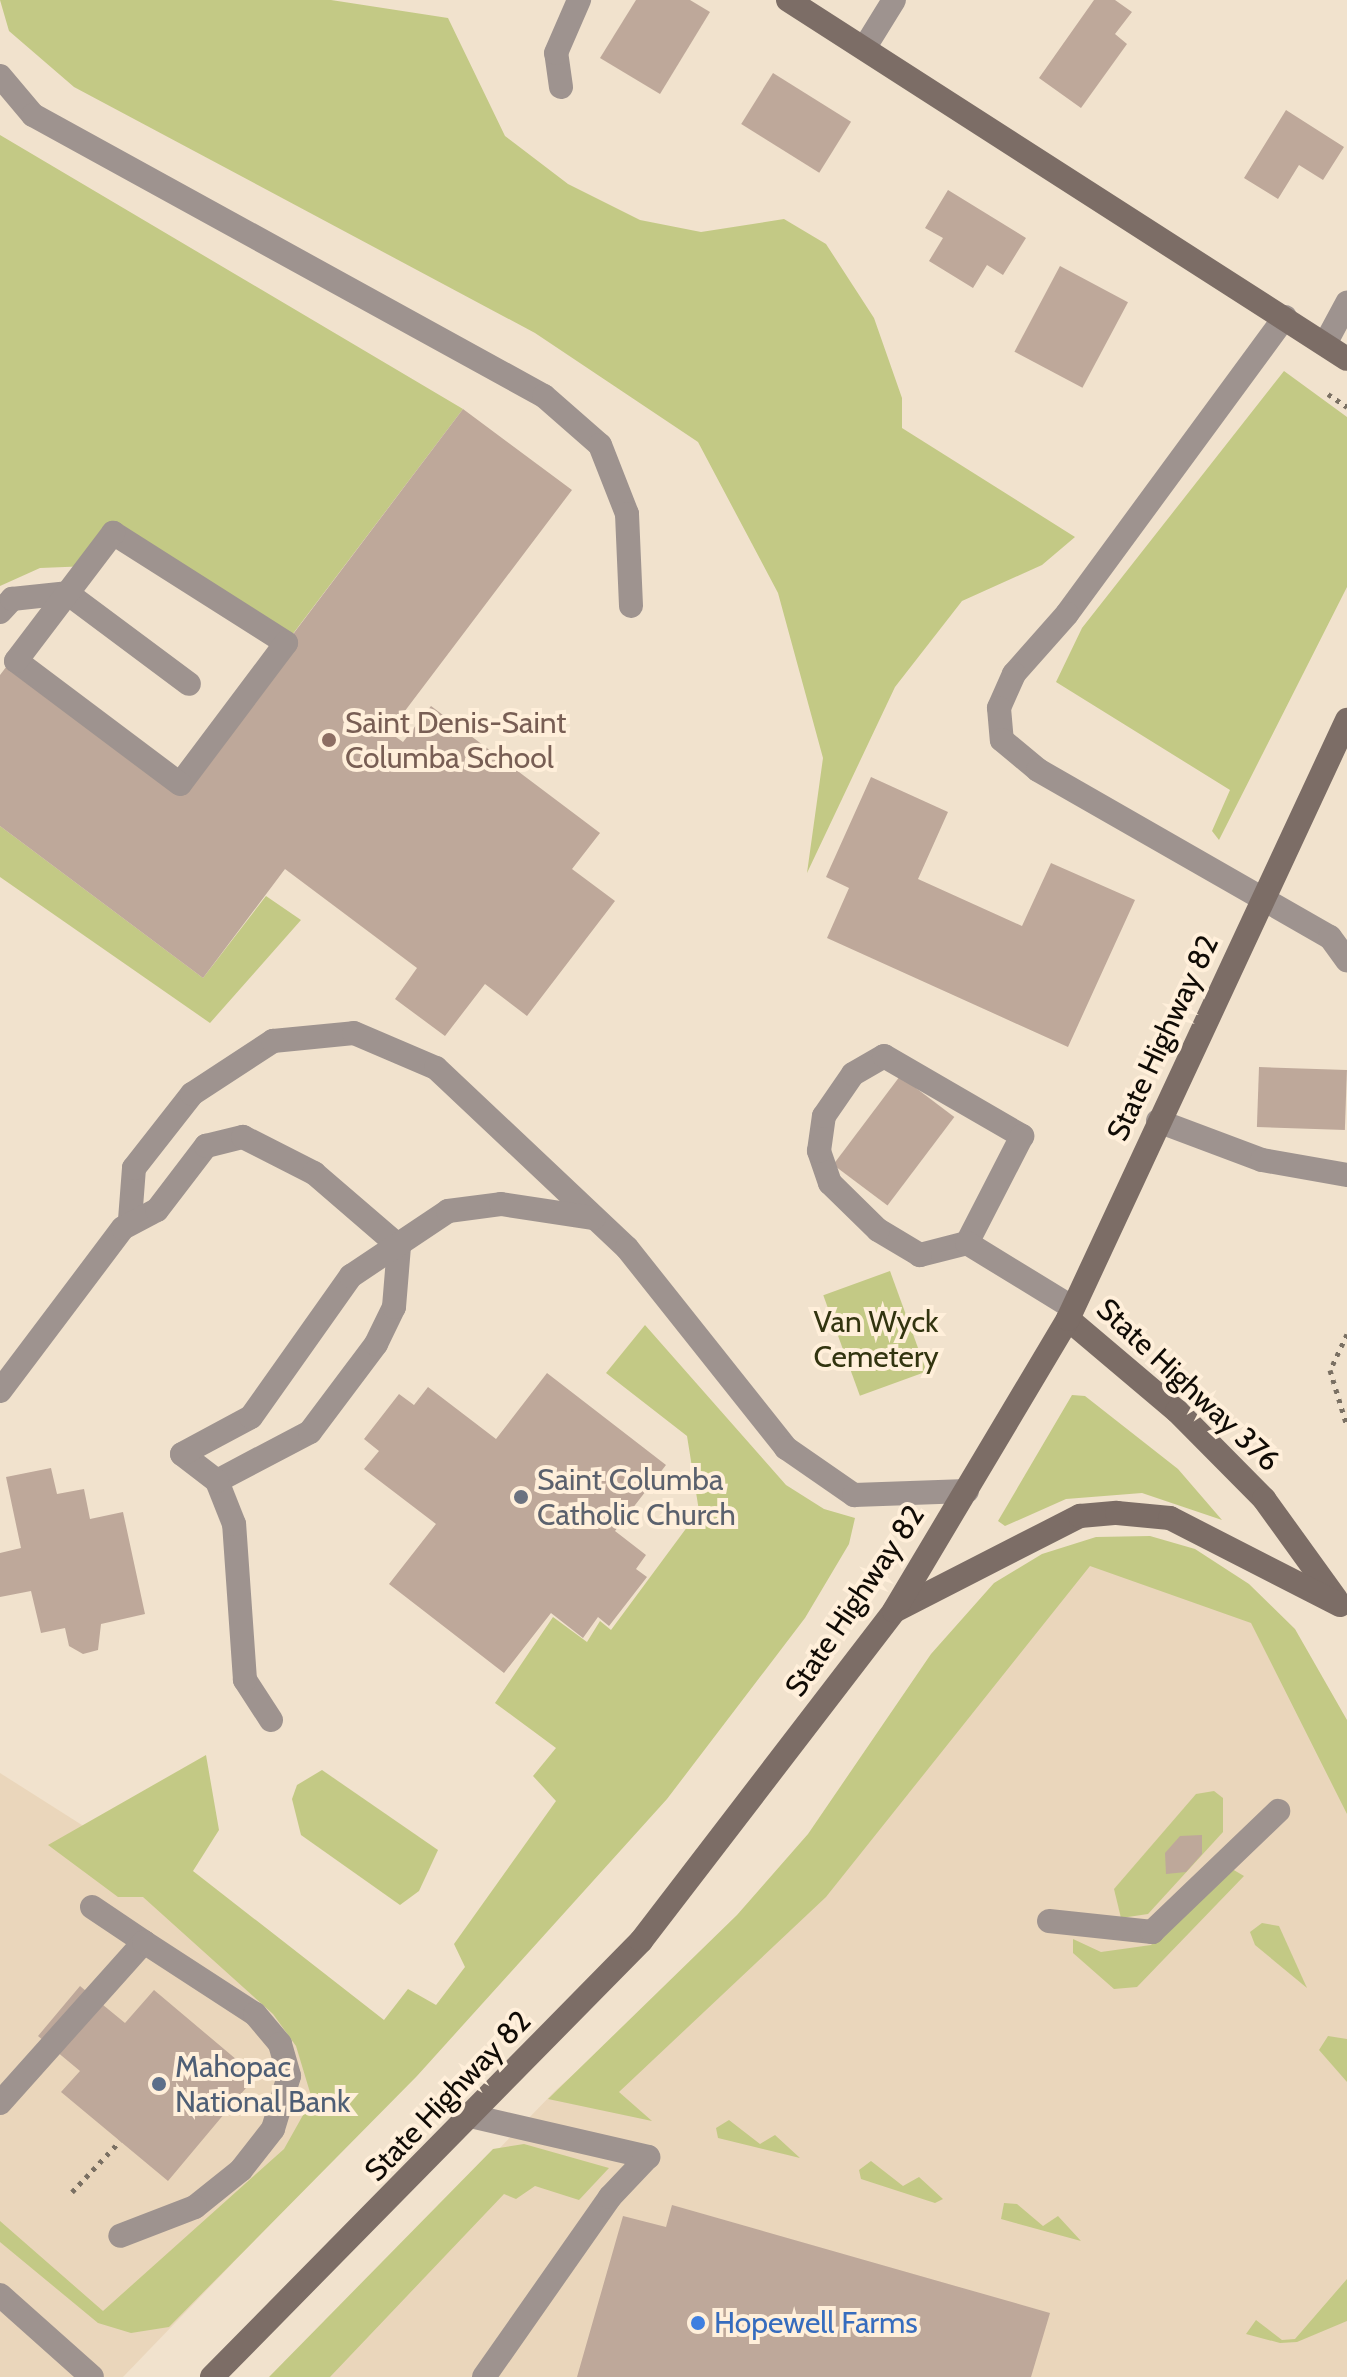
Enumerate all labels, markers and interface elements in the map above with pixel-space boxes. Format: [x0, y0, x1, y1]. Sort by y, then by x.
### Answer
place label: Saint Denis-Saint Columba School [345, 705, 566, 776]
marker: Saint Denis-Saint Columba School [320, 731, 338, 749]
street label: State Highway 82 [1100, 929, 1226, 1147]
street label: State Highway 376 [1089, 1291, 1287, 1479]
park label: Van Wyck Cemetery [813, 1304, 939, 1374]
place label: Saint Columba Catholic Church [537, 1462, 736, 1532]
marker: Saint Columba Catholic Church [512, 1488, 530, 1506]
street label: State Highway 82 [778, 1499, 932, 1703]
street label: State Highway 82 [358, 2003, 538, 2189]
place label: Mahopac National Bank [175, 2049, 350, 2120]
marker: Mahopac National Bank [150, 2075, 168, 2093]
place label: Hopewell Farms [714, 2305, 918, 2341]
marker: Hopewell Farms [689, 2314, 707, 2332]

